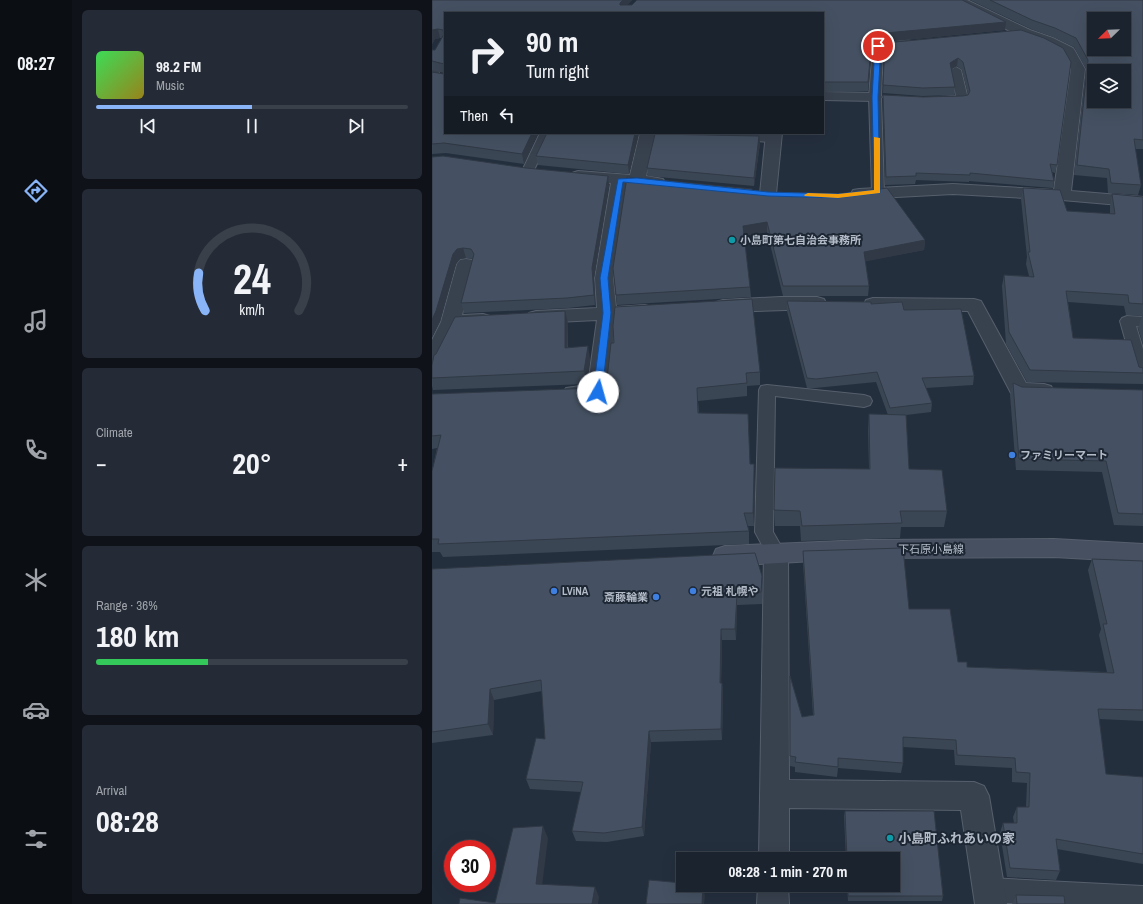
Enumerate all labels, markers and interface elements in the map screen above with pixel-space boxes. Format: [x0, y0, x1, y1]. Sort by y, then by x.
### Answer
north arrow [1087, 12, 1131, 56]
map controls [1087, 12, 1131, 108]
text: 90 m [526, 23, 578, 61]
icon: right [460, 28, 512, 80]
pin [861, 29, 895, 63]
icon: arrive [867, 35, 889, 57]
text: 08:27 [17, 51, 55, 76]
text: 98.2 FM [156, 56, 201, 77]
text: Turn right [526, 59, 589, 84]
button: layers [1087, 64, 1131, 108]
text: Music [156, 77, 184, 94]
icon: left [496, 104, 518, 126]
text: Then [460, 105, 488, 126]
icon: previous [137, 115, 159, 137]
icon: pause [241, 115, 263, 137]
icon: next [345, 115, 367, 137]
icon: directions [22, 177, 50, 205]
place label: 小島町第七自治会事務所 [740, 233, 861, 247]
marker: 小島町第七自治会事務所 [727, 235, 737, 245]
text: 24 [233, 251, 271, 307]
text: km/h [239, 300, 265, 319]
icon: music [22, 307, 50, 335]
position arrow [577, 371, 619, 413]
text: Climate [96, 424, 133, 441]
icon: phone [22, 436, 50, 464]
text: 20° [232, 443, 272, 483]
text: − [96, 448, 107, 478]
text: + [397, 448, 408, 478]
place label: ファミリーマート [1020, 448, 1108, 462]
marker: ファミリーマート [1007, 450, 1017, 460]
street label: 下石原小島線 [898, 542, 964, 556]
icon: climate [22, 566, 50, 594]
place label: LViNA [562, 584, 589, 598]
place label: 元祖 札幌や [701, 584, 759, 598]
marker: LViNA [549, 586, 559, 596]
marker: 元祖 札幌や [688, 586, 698, 596]
place label: 斎藤輪業 [604, 590, 648, 604]
marker: 斎藤輪業 [651, 592, 661, 602]
text: Range · 36% [96, 597, 158, 614]
text: 180 km [96, 616, 179, 656]
icon: car [22, 696, 50, 724]
text: Arrival [96, 782, 127, 799]
text: 08:28 [96, 801, 159, 841]
icon: filters [22, 825, 50, 853]
place label: 小島町ふれあいの家 [898, 830, 1015, 847]
marker: 小島町ふれあいの家 [885, 833, 895, 843]
speed limit sign: 30 [444, 840, 496, 892]
text: 08:28 · 1 min · 270 m [729, 861, 847, 882]

